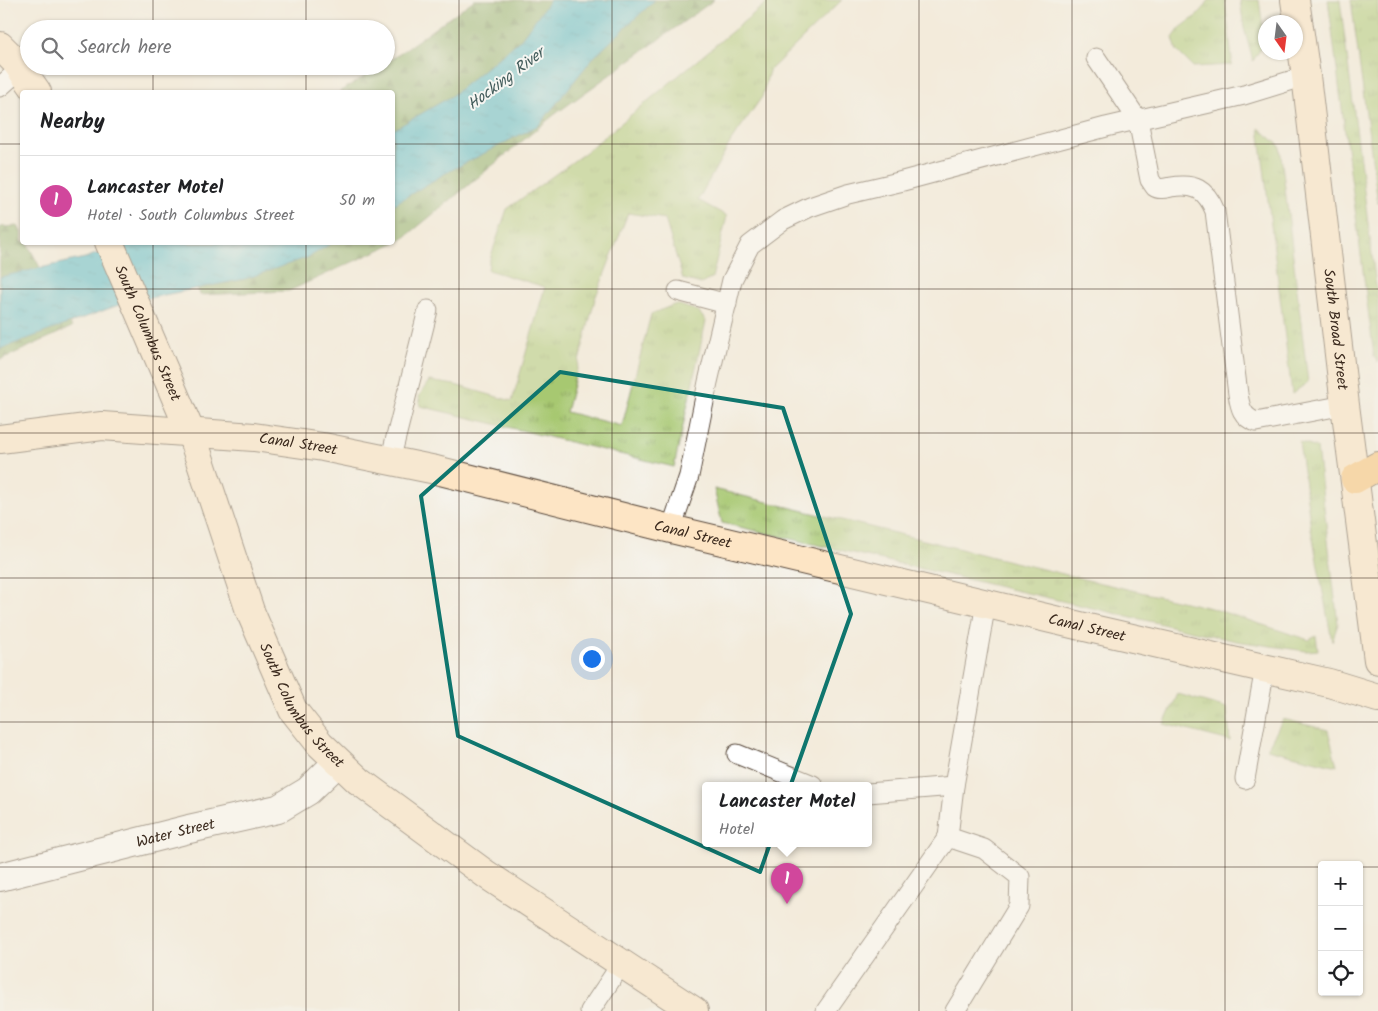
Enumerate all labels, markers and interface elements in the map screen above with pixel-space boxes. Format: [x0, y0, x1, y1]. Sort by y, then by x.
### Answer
north arrow [1258, 15, 1303, 60]
search box [20, 20, 395, 75]
text: Search here [78, 33, 172, 63]
icon: search [38, 34, 66, 62]
water label: Hocking River [462, 40, 553, 117]
text: Nearby [40, 106, 105, 139]
text: Lancaster Motel [87, 173, 223, 203]
text: 1 [54, 188, 58, 213]
text: 50 m [339, 188, 375, 213]
text: Hotel · South Columbus Street [87, 203, 295, 228]
street label: South Columbus Street [107, 261, 187, 405]
street label: South Broad Street [1316, 268, 1354, 392]
street label: Canal Street [257, 427, 340, 463]
street label: Canal Street [651, 514, 734, 556]
street label: Canal Street [1046, 608, 1128, 649]
street label: South Columbus Street [252, 639, 350, 774]
your location [579, 646, 605, 672]
popup [702, 782, 872, 847]
text: Lancaster Motel [719, 787, 855, 817]
street label: Water Street [134, 812, 218, 855]
text: Hotel [719, 817, 754, 842]
map controls [1318, 861, 1363, 996]
button: + [1318, 861, 1363, 906]
pin: 1 [771, 863, 803, 904]
button: − [1318, 906, 1363, 951]
button: locate [1318, 951, 1363, 996]

